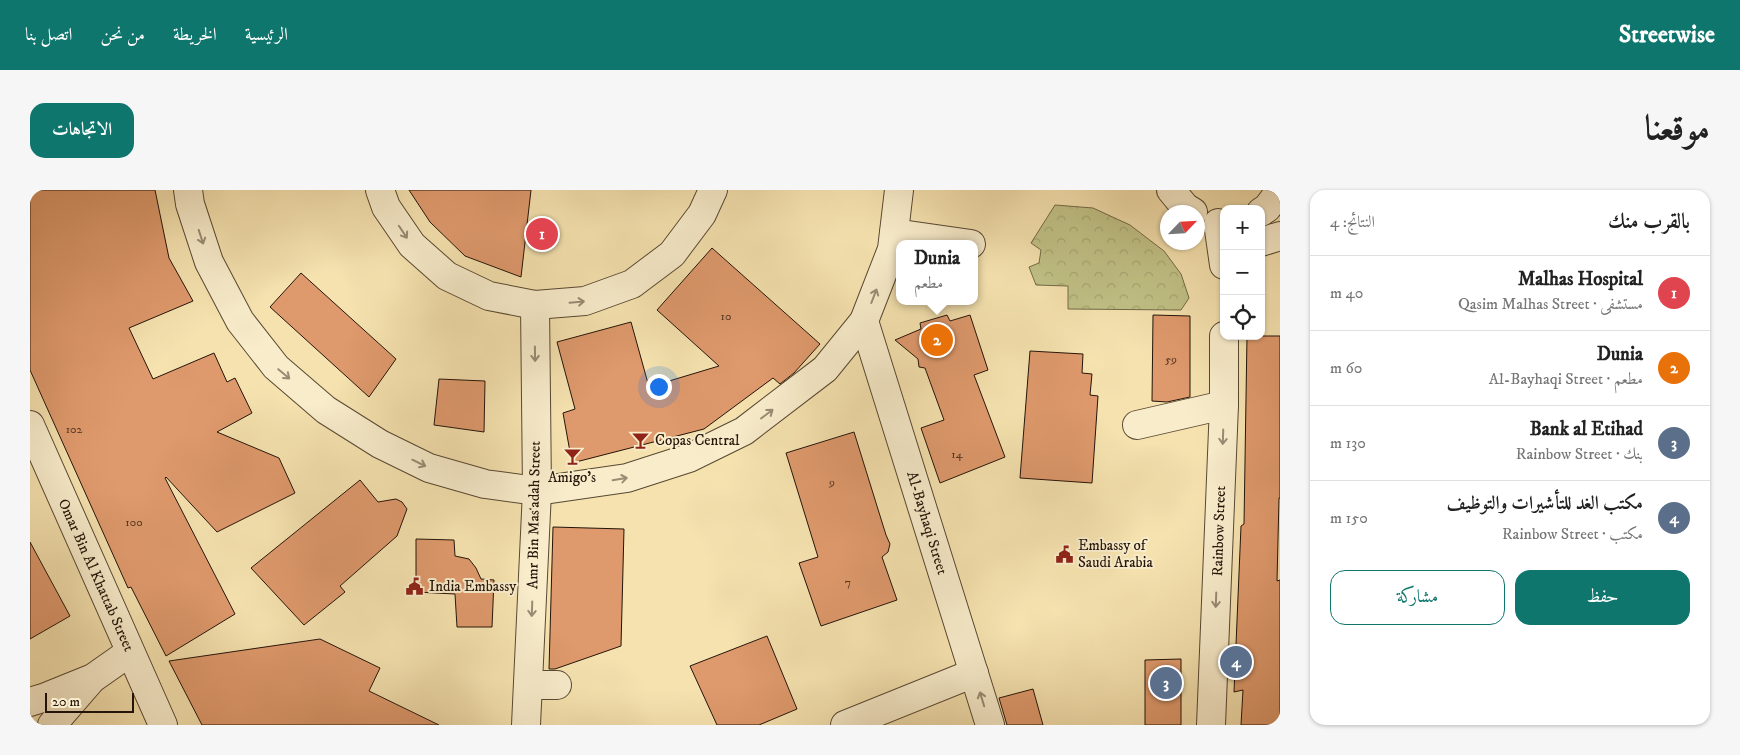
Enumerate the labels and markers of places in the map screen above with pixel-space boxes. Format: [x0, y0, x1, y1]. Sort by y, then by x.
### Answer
pin: 1 [526, 215, 558, 253]
pin: 2 [921, 321, 953, 359]
bar icon: Copas Central [631, 430, 651, 450]
place label: Copas Central [655, 431, 740, 450]
bar icon: Amigo's [562, 446, 582, 466]
place label: Amigo's [548, 468, 596, 487]
place label: Embassy of Saudi Arabia [1078, 536, 1153, 572]
public building icon: Embassy of Saudi Arabia [1054, 544, 1074, 564]
public building icon: India Embassy [405, 576, 425, 596]
place label: India Embassy [429, 577, 517, 596]
pin: 4 [1220, 643, 1252, 681]
pin: 3 [1150, 664, 1182, 702]

